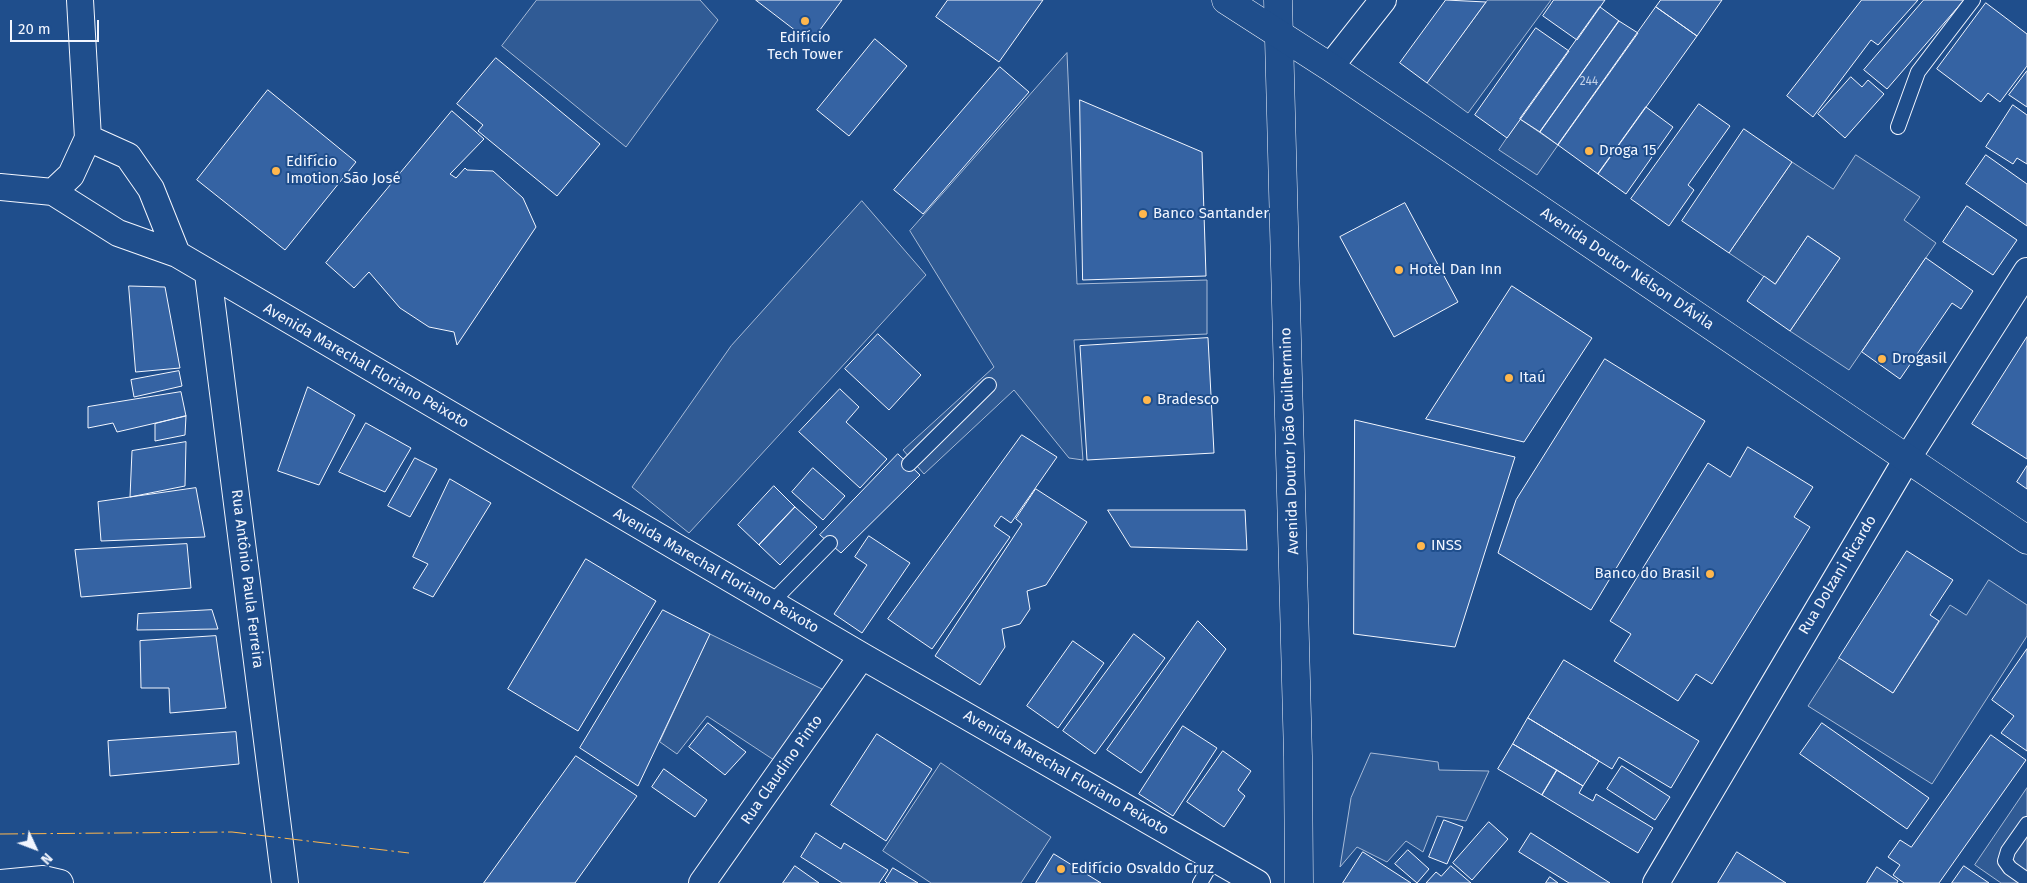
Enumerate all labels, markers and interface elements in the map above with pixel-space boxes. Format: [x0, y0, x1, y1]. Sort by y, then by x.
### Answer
scale bar [12, 10, 101, 42]
marker: Edifício Tech Tower [799, 15, 811, 27]
text: 20 m [18, 20, 51, 38]
place label: Edifício Tech Tower [767, 29, 843, 64]
house number: 244 [1580, 75, 1598, 89]
place label: Droga 15 [1599, 142, 1656, 160]
marker: Droga 15 [1583, 145, 1595, 157]
place label: Edifício Imotion São José [286, 153, 401, 188]
marker: Edifício Imotion São José [270, 165, 282, 177]
street label: Avenida Doutor Nélson D'Ávila [1537, 204, 1717, 334]
place label: Banco Santander [1153, 205, 1269, 223]
marker: Banco Santander [1137, 208, 1149, 220]
place label: Hotel Dan Inn [1409, 261, 1502, 279]
marker: Hotel Dan Inn [1393, 264, 1405, 276]
street label: Avenida Marechal Floriano Peixoto [260, 300, 472, 432]
street label: Avenida Doutor João Guilhermino [1277, 327, 1303, 555]
place label: Drogasil [1892, 350, 1947, 368]
marker: Drogasil [1876, 353, 1888, 365]
place label: Itaú [1519, 369, 1546, 387]
marker: Itaú [1503, 372, 1515, 384]
place label: Bradesco [1157, 391, 1219, 409]
marker: Bradesco [1141, 394, 1153, 406]
street label: Rua Antônio Paula Ferreira [227, 488, 267, 670]
street label: Avenida Marechal Floriano Peixoto [610, 505, 822, 637]
street label: Rua Dolzani Ricardo [1795, 512, 1881, 638]
place label: INSS [1431, 537, 1462, 555]
marker: INSS [1415, 540, 1427, 552]
place label: Banco do Brasil [1595, 565, 1700, 583]
marker: Banco do Brasil [1704, 568, 1716, 580]
street label: Avenida Marechal Floriano Peixoto [960, 707, 1172, 839]
street label: Rua Claudino Pinto [737, 712, 827, 828]
north arrow [10, 823, 60, 873]
text: N [37, 849, 56, 868]
place label: Edifício Osvaldo Cruz [1071, 860, 1214, 878]
marker: Edifício Osvaldo Cruz [1055, 863, 1067, 875]

